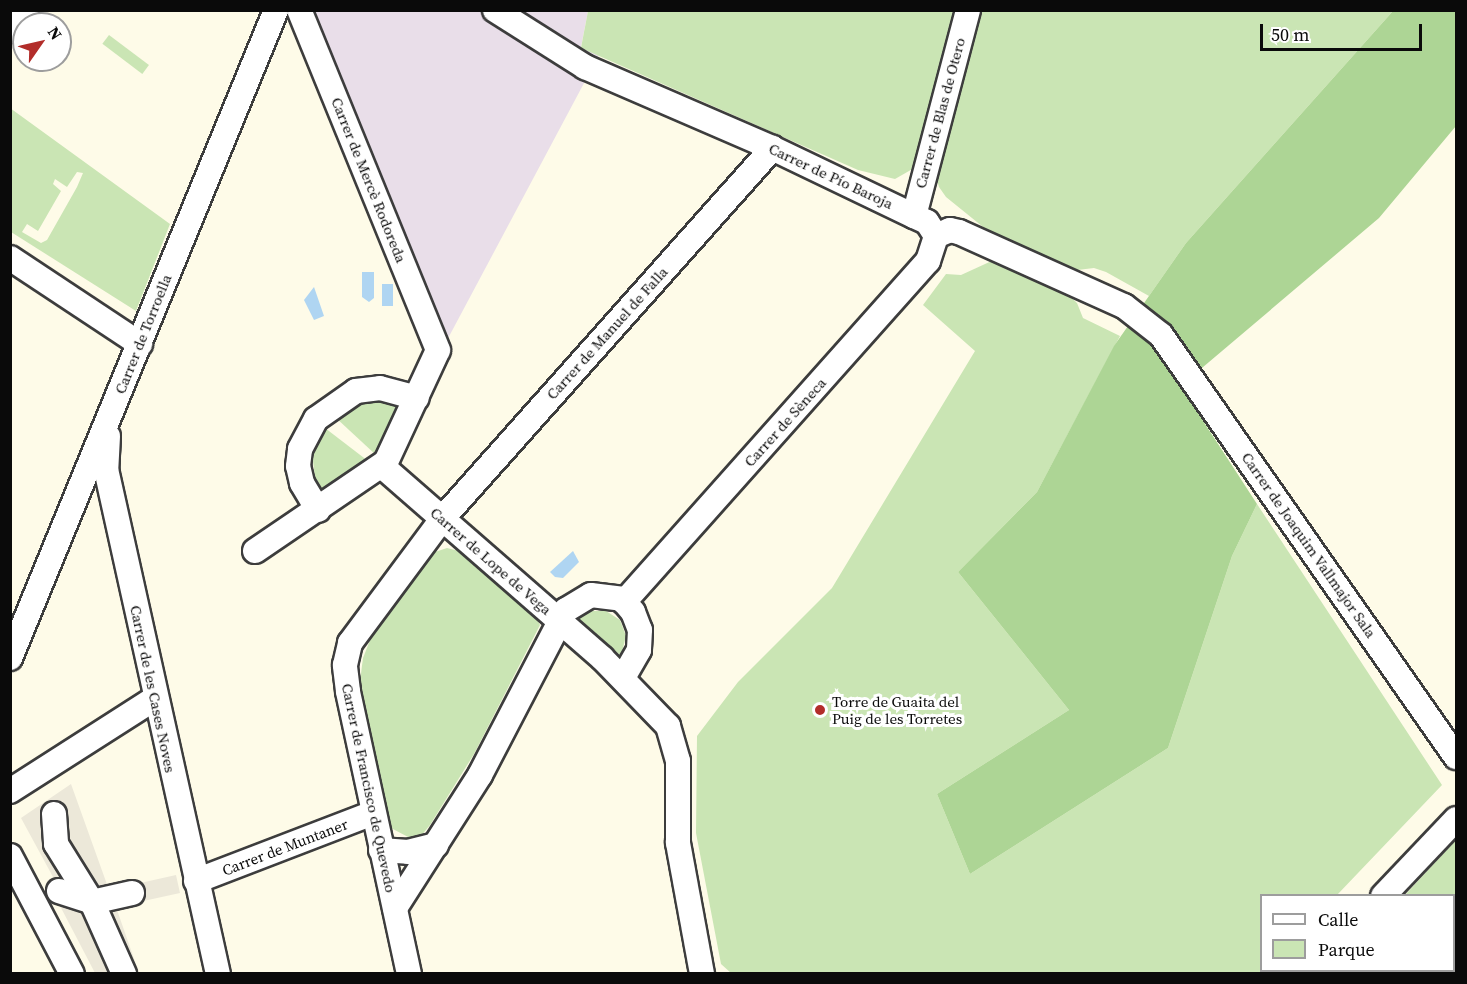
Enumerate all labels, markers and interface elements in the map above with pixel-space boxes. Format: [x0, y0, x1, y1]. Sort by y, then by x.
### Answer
north arrow [12, 12, 72, 72]
scale bar [1263, 12, 1425, 50]
text: N [43, 22, 68, 44]
text: 50 m [1271, 22, 1309, 47]
street label: Carrer de Blas de Otero [911, 36, 969, 190]
street label: Carrer de Mercè Rodoreda [328, 95, 410, 265]
street label: Carrer de Pío Baroja [766, 139, 896, 213]
street label: Carrer de Manuel de Falla [543, 263, 671, 403]
street label: Carrer de Torroella [111, 271, 175, 397]
street label: Carrer de Sèneca [740, 374, 830, 470]
street label: Carrer de Joaquim Vallmajor Sala [1238, 449, 1380, 641]
street label: Carrer de Lope de Vega [427, 503, 555, 619]
street label: Carrer de les Cases Noves [126, 604, 180, 774]
street label: Carrer de Francisco de Quevedo [338, 682, 400, 894]
place label: Torre de Guaita del Puig de les Torretes [832, 692, 963, 727]
marker: Torre de Guaita del Puig de les Torretes [813, 703, 827, 717]
street label: Carrer de Muntaner [220, 815, 350, 879]
legend [1260, 894, 1455, 972]
text: Calle [1318, 907, 1358, 932]
text: Parque [1318, 937, 1375, 962]

